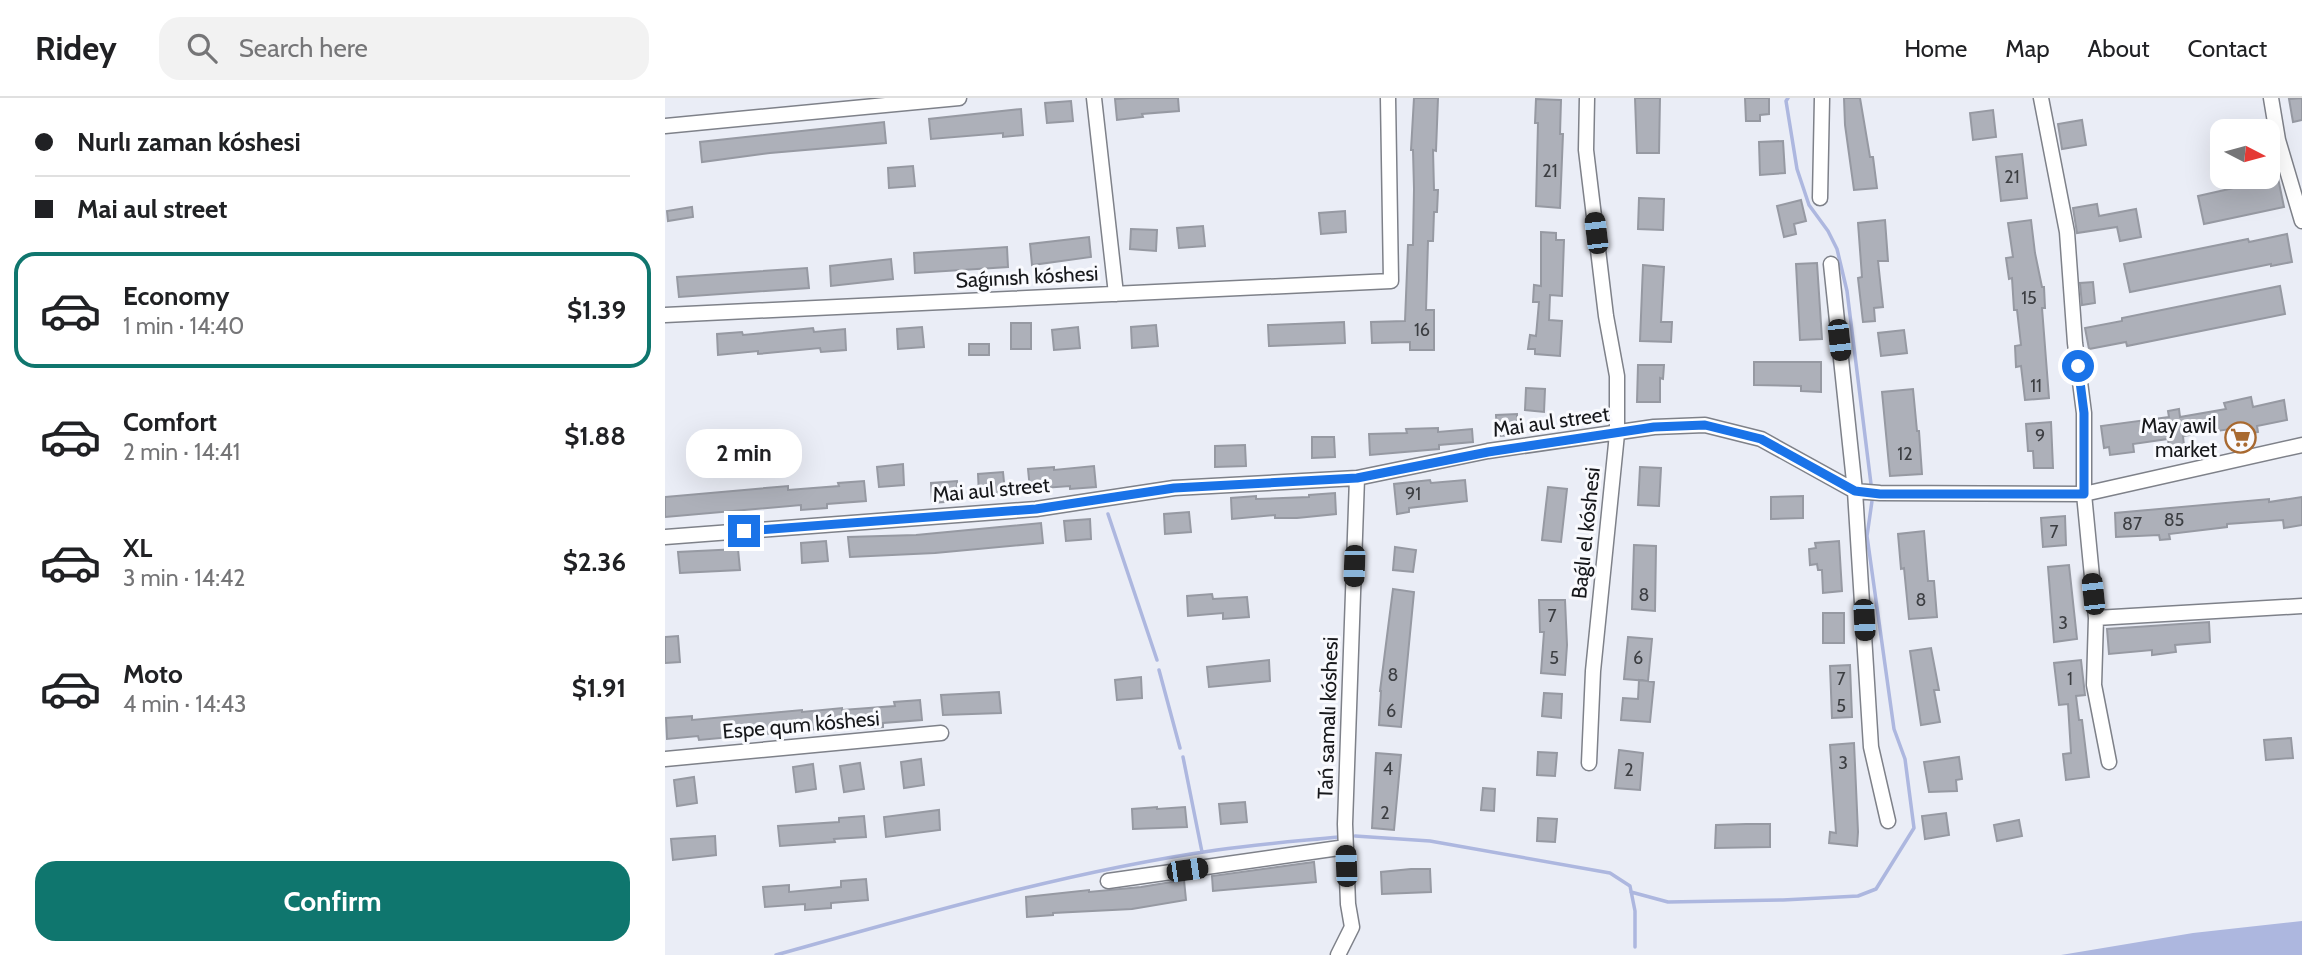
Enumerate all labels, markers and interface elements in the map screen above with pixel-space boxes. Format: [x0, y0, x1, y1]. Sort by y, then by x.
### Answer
search box [159, 17, 649, 80]
text: Ridey [35, 28, 117, 68]
icon: search [183, 29, 221, 67]
text: Search here [239, 32, 368, 64]
text: Home [1904, 34, 1967, 63]
text: Map [2005, 34, 2050, 63]
text: About [2088, 34, 2150, 63]
text: Contact [2188, 34, 2267, 63]
north arrow [2210, 119, 2280, 189]
map controls [2210, 119, 2280, 189]
text: Nurlı zaman kóshesi [77, 126, 301, 158]
house number: 21 [1542, 160, 1558, 182]
house number: 21 [2004, 166, 2020, 188]
text: Mai aul street [77, 193, 227, 225]
car [1584, 211, 1609, 255]
street label: Saǵınısh kóshesi [955, 260, 1099, 293]
icon: car [39, 279, 102, 342]
text: Economy [123, 280, 229, 312]
house number: 15 [2021, 287, 2037, 309]
text: $1.39 [567, 294, 626, 326]
text: 1 min · 14:40 [123, 312, 244, 340]
car [1827, 318, 1852, 362]
house number: 16 [1414, 319, 1430, 341]
route start [2062, 350, 2094, 382]
house number: 11 [2030, 375, 2042, 397]
street label: Mai aul street [1491, 401, 1611, 442]
icon: car [39, 405, 102, 468]
text: Comfort [123, 406, 217, 438]
place label: May awil market [2141, 413, 2217, 462]
text: $1.88 [564, 420, 626, 452]
supermarket icon: May awil market [2223, 421, 2257, 455]
house number: 9 [2035, 425, 2045, 447]
callout: 2 min [686, 430, 802, 478]
text: 2 min · 14:41 [123, 438, 240, 466]
text: 2 min [716, 439, 772, 467]
house number: 12 [1897, 443, 1913, 465]
street label: Baǵlı el kóshesi [1566, 466, 1605, 600]
street label: Mai aul street [931, 472, 1051, 507]
house number: 91 [1405, 483, 1421, 505]
house number: 85 [2164, 509, 2184, 531]
house number: 87 [2122, 513, 2142, 535]
route end [728, 515, 760, 547]
house number: 7 [2049, 521, 2059, 543]
icon: car [39, 531, 102, 594]
text: XL [123, 532, 152, 564]
car [1343, 545, 1366, 587]
text: $2.36 [563, 546, 626, 578]
text: 3 min · 14:42 [123, 564, 245, 592]
car [2081, 572, 2106, 616]
house number: 8 [1639, 584, 1649, 606]
house number: 8 [1916, 589, 1926, 611]
car [1853, 598, 1876, 642]
house number: 7 [1547, 605, 1557, 627]
house number: 3 [2058, 612, 2068, 634]
street label: Tań samalı kóshesi [1312, 636, 1343, 800]
house number: 5 [1549, 647, 1559, 669]
house number: 6 [1633, 647, 1643, 669]
icon: car [39, 657, 102, 720]
text: Moto [123, 658, 183, 690]
house number: 8 [1388, 664, 1398, 686]
house number: 7 [1836, 668, 1846, 690]
house number: 1 [2067, 668, 2073, 690]
text: $1.91 [572, 672, 626, 704]
text: 4 min · 14:43 [123, 690, 247, 718]
house number: 5 [1836, 695, 1846, 717]
house number: 6 [1386, 700, 1396, 722]
street label: Espe qum kóshesi [721, 705, 881, 744]
house number: 3 [1838, 752, 1848, 774]
house number: 4 [1383, 758, 1393, 780]
house number: 2 [1624, 759, 1634, 781]
house number: 2 [1380, 802, 1390, 824]
car [1335, 845, 1358, 887]
car [1165, 857, 1210, 883]
button: Confirm [35, 861, 630, 941]

